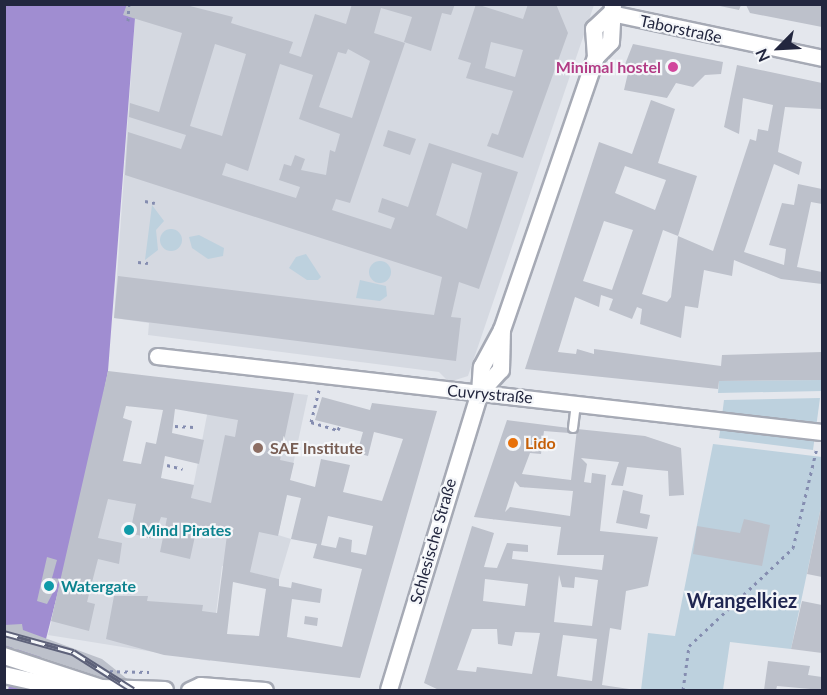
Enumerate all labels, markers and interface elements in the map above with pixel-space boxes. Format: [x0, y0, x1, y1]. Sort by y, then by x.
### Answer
street label: Taborstraße [638, 11, 724, 47]
north arrow [749, 18, 809, 78]
text: N [751, 46, 773, 65]
place label: Minimal hostel [556, 57, 661, 77]
marker: Minimal hostel [666, 60, 680, 74]
street label: Cuvrystraße [446, 381, 534, 407]
place label: Lido [525, 433, 556, 453]
marker: Lido [506, 436, 520, 450]
place label: SAE Institute [270, 438, 363, 458]
marker: SAE Institute [251, 441, 265, 455]
street label: Schlesische Straße [406, 476, 460, 606]
place label: Mind Pirates [141, 520, 231, 540]
marker: Mind Pirates [122, 523, 136, 537]
place label: Watergate [61, 576, 136, 596]
marker: Watergate [42, 579, 56, 593]
district label: Wrangelkiez [687, 588, 797, 612]

